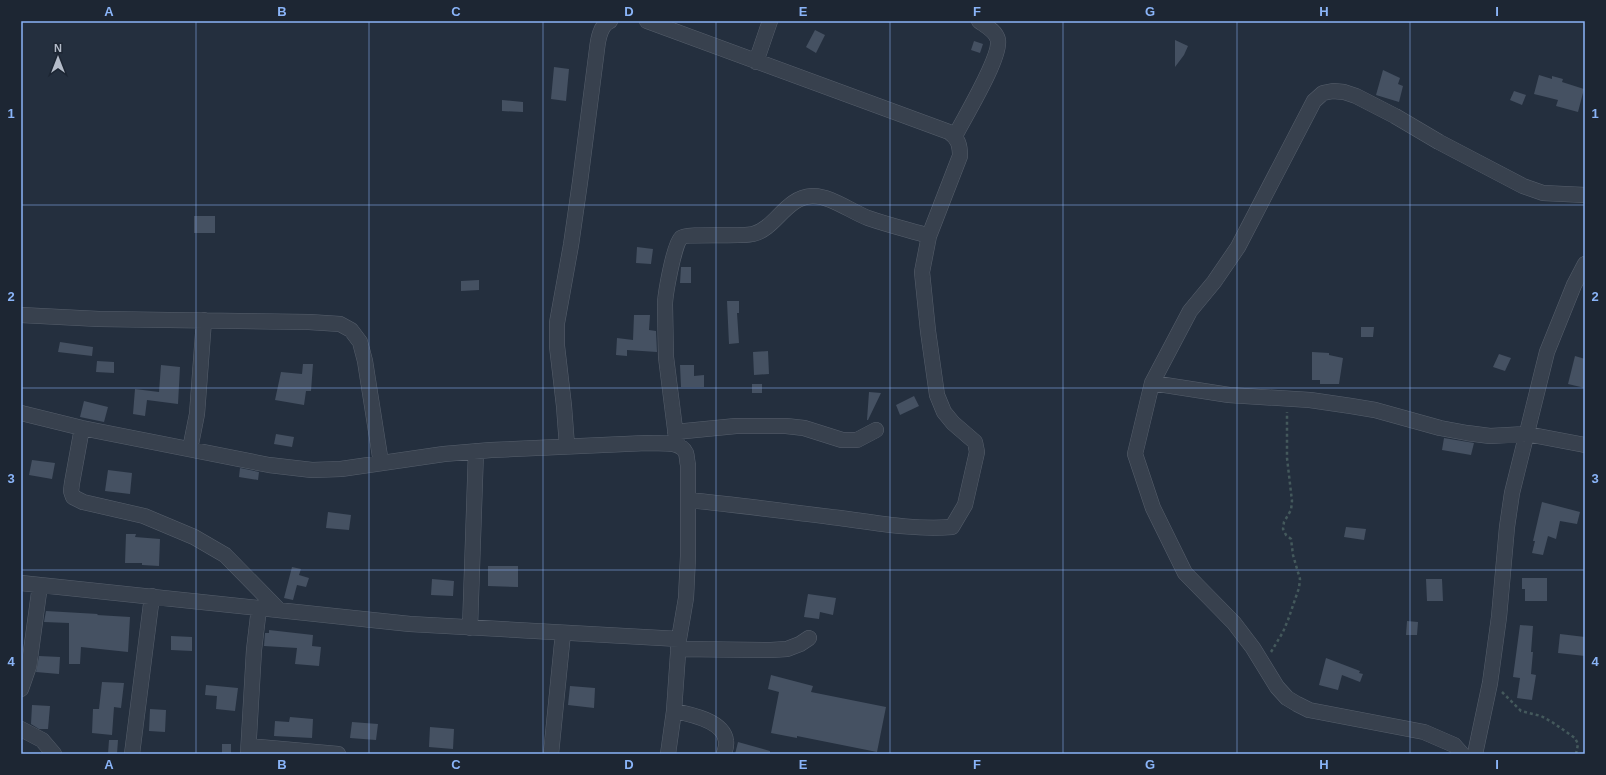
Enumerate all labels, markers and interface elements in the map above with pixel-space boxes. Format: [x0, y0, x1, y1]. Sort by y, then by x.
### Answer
text: A [104, 4, 114, 19]
text: B [277, 4, 287, 19]
text: C [451, 4, 461, 19]
text: D [624, 4, 634, 19]
text: E [799, 4, 808, 19]
text: F [973, 4, 981, 19]
text: G [1145, 4, 1155, 19]
text: H [1319, 4, 1329, 19]
text: I [1495, 4, 1499, 19]
north arrow [38, 38, 78, 78]
text: N [54, 42, 62, 54]
text: 1 [7, 106, 15, 121]
text: 1 [1591, 106, 1599, 121]
text: 2 [7, 289, 15, 304]
text: 2 [1591, 289, 1599, 304]
text: 3 [7, 471, 15, 486]
text: 3 [1591, 471, 1599, 486]
text: 4 [7, 654, 15, 669]
text: 4 [1591, 654, 1599, 669]
text: A [104, 757, 114, 772]
text: B [277, 757, 287, 772]
text: C [451, 757, 461, 772]
text: D [624, 757, 634, 772]
text: E [799, 757, 808, 772]
text: F [973, 757, 981, 772]
text: G [1145, 757, 1155, 772]
text: H [1319, 757, 1329, 772]
text: I [1495, 757, 1499, 772]

